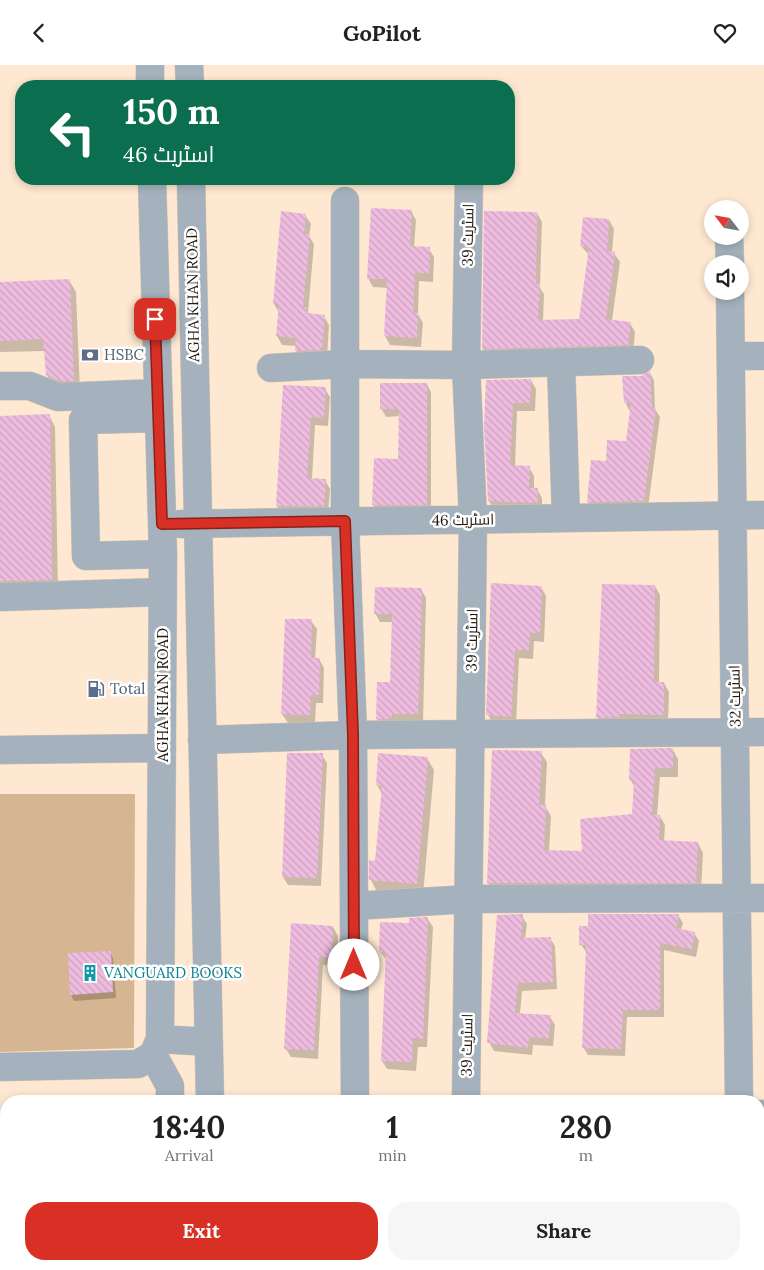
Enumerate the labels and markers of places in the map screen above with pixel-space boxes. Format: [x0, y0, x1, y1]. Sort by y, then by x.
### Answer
pin [134, 298, 176, 340]
bank icon: HSBC [80, 345, 100, 365]
place label: HSBC [104, 345, 145, 364]
fuel station icon: Total [86, 679, 106, 699]
place label: Total [110, 679, 145, 698]
building icon: VANGUARD BOOKS [80, 963, 100, 983]
place label: VANGUARD BOOKS [103, 963, 242, 982]

